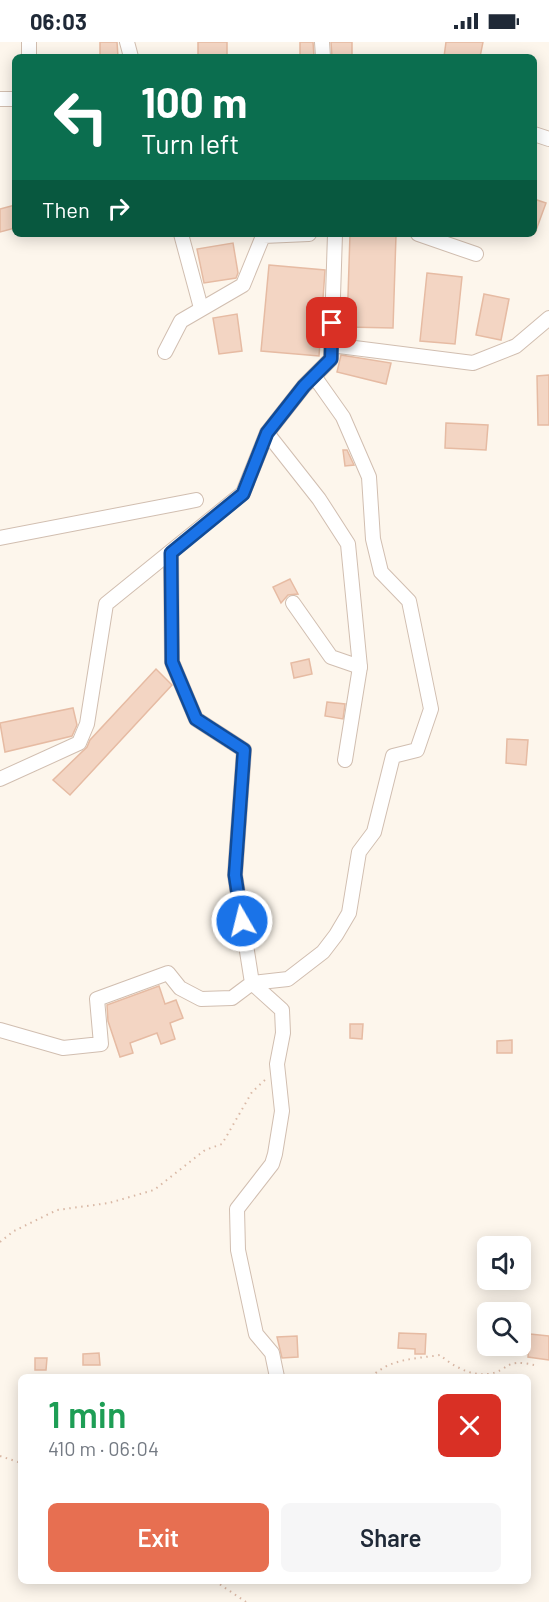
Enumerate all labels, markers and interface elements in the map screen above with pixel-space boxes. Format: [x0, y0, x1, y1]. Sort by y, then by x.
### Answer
text: 06:03 [30, 8, 87, 34]
text: 100 m [141, 76, 247, 126]
icon: left [42, 78, 120, 156]
text: Turn left [141, 127, 239, 159]
icon: right [102, 192, 135, 225]
text: Then [42, 196, 90, 222]
pin [306, 297, 357, 348]
icon: arrive [315, 306, 348, 339]
position arrow [210, 889, 274, 953]
map controls [477, 1236, 531, 1356]
button: sound [477, 1236, 531, 1290]
button: search [477, 1302, 531, 1356]
text: 1 min [48, 1392, 127, 1435]
button: close [438, 1394, 501, 1457]
text: 410 m · 06:04 [48, 1436, 159, 1460]
button: Exit [48, 1503, 269, 1572]
button: Share [281, 1503, 501, 1572]

